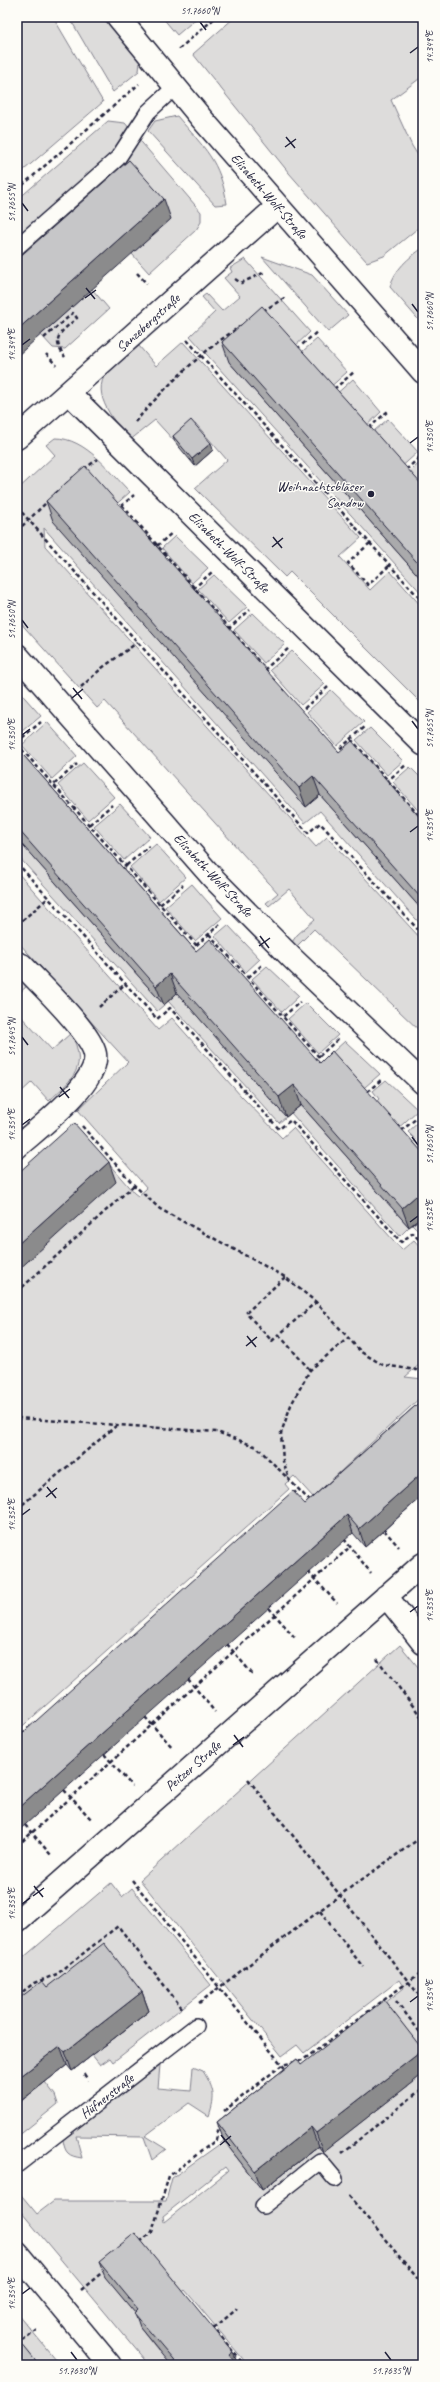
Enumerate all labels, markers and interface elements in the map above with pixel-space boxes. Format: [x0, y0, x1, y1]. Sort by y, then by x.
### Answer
text: 51.7660°N [181, 4, 221, 17]
text: 14.349°E [423, 29, 436, 63]
street label: Elisabeth-Wolf-Straße [227, 150, 312, 243]
text: 51.7655°N [5, 182, 18, 222]
street label: Sanzebergstraße [113, 289, 184, 356]
text: 51.7660°N [423, 291, 436, 331]
text: 14.349°E [5, 327, 18, 361]
text: 14.350°E [423, 419, 436, 453]
place label: Weihnachtsbläser Sandow [277, 478, 365, 511]
marker: Weihnachtsbläser Sandow [366, 489, 376, 499]
street label: Elisabeth-Wolf-Straße [185, 508, 274, 597]
text: 51.7650°N [5, 599, 18, 639]
text: 51.7655°N [423, 708, 436, 748]
text: 14.350°E [5, 717, 18, 751]
text: 14.351°E [423, 808, 436, 842]
street label: Elisabeth-Wolf-Straße [170, 830, 257, 921]
text: 51.7645°N [5, 1016, 18, 1056]
text: 14.351°E [5, 1107, 18, 1141]
text: 51.7650°N [423, 1124, 436, 1164]
text: 14.352°E [423, 1198, 436, 1232]
text: 14.352°E [5, 1497, 18, 1531]
text: 14.353°E [423, 1588, 436, 1622]
street label: Peitzer Straße [162, 1736, 225, 1795]
text: 14.353°E [5, 1886, 18, 1920]
text: 14.354°E [423, 1978, 436, 2012]
street label: Hüfnerstraße [77, 2069, 138, 2122]
text: 14.354°E [5, 2276, 18, 2310]
text: 51.7630°N [58, 2364, 98, 2377]
text: 51.7635°N [372, 2364, 412, 2377]

